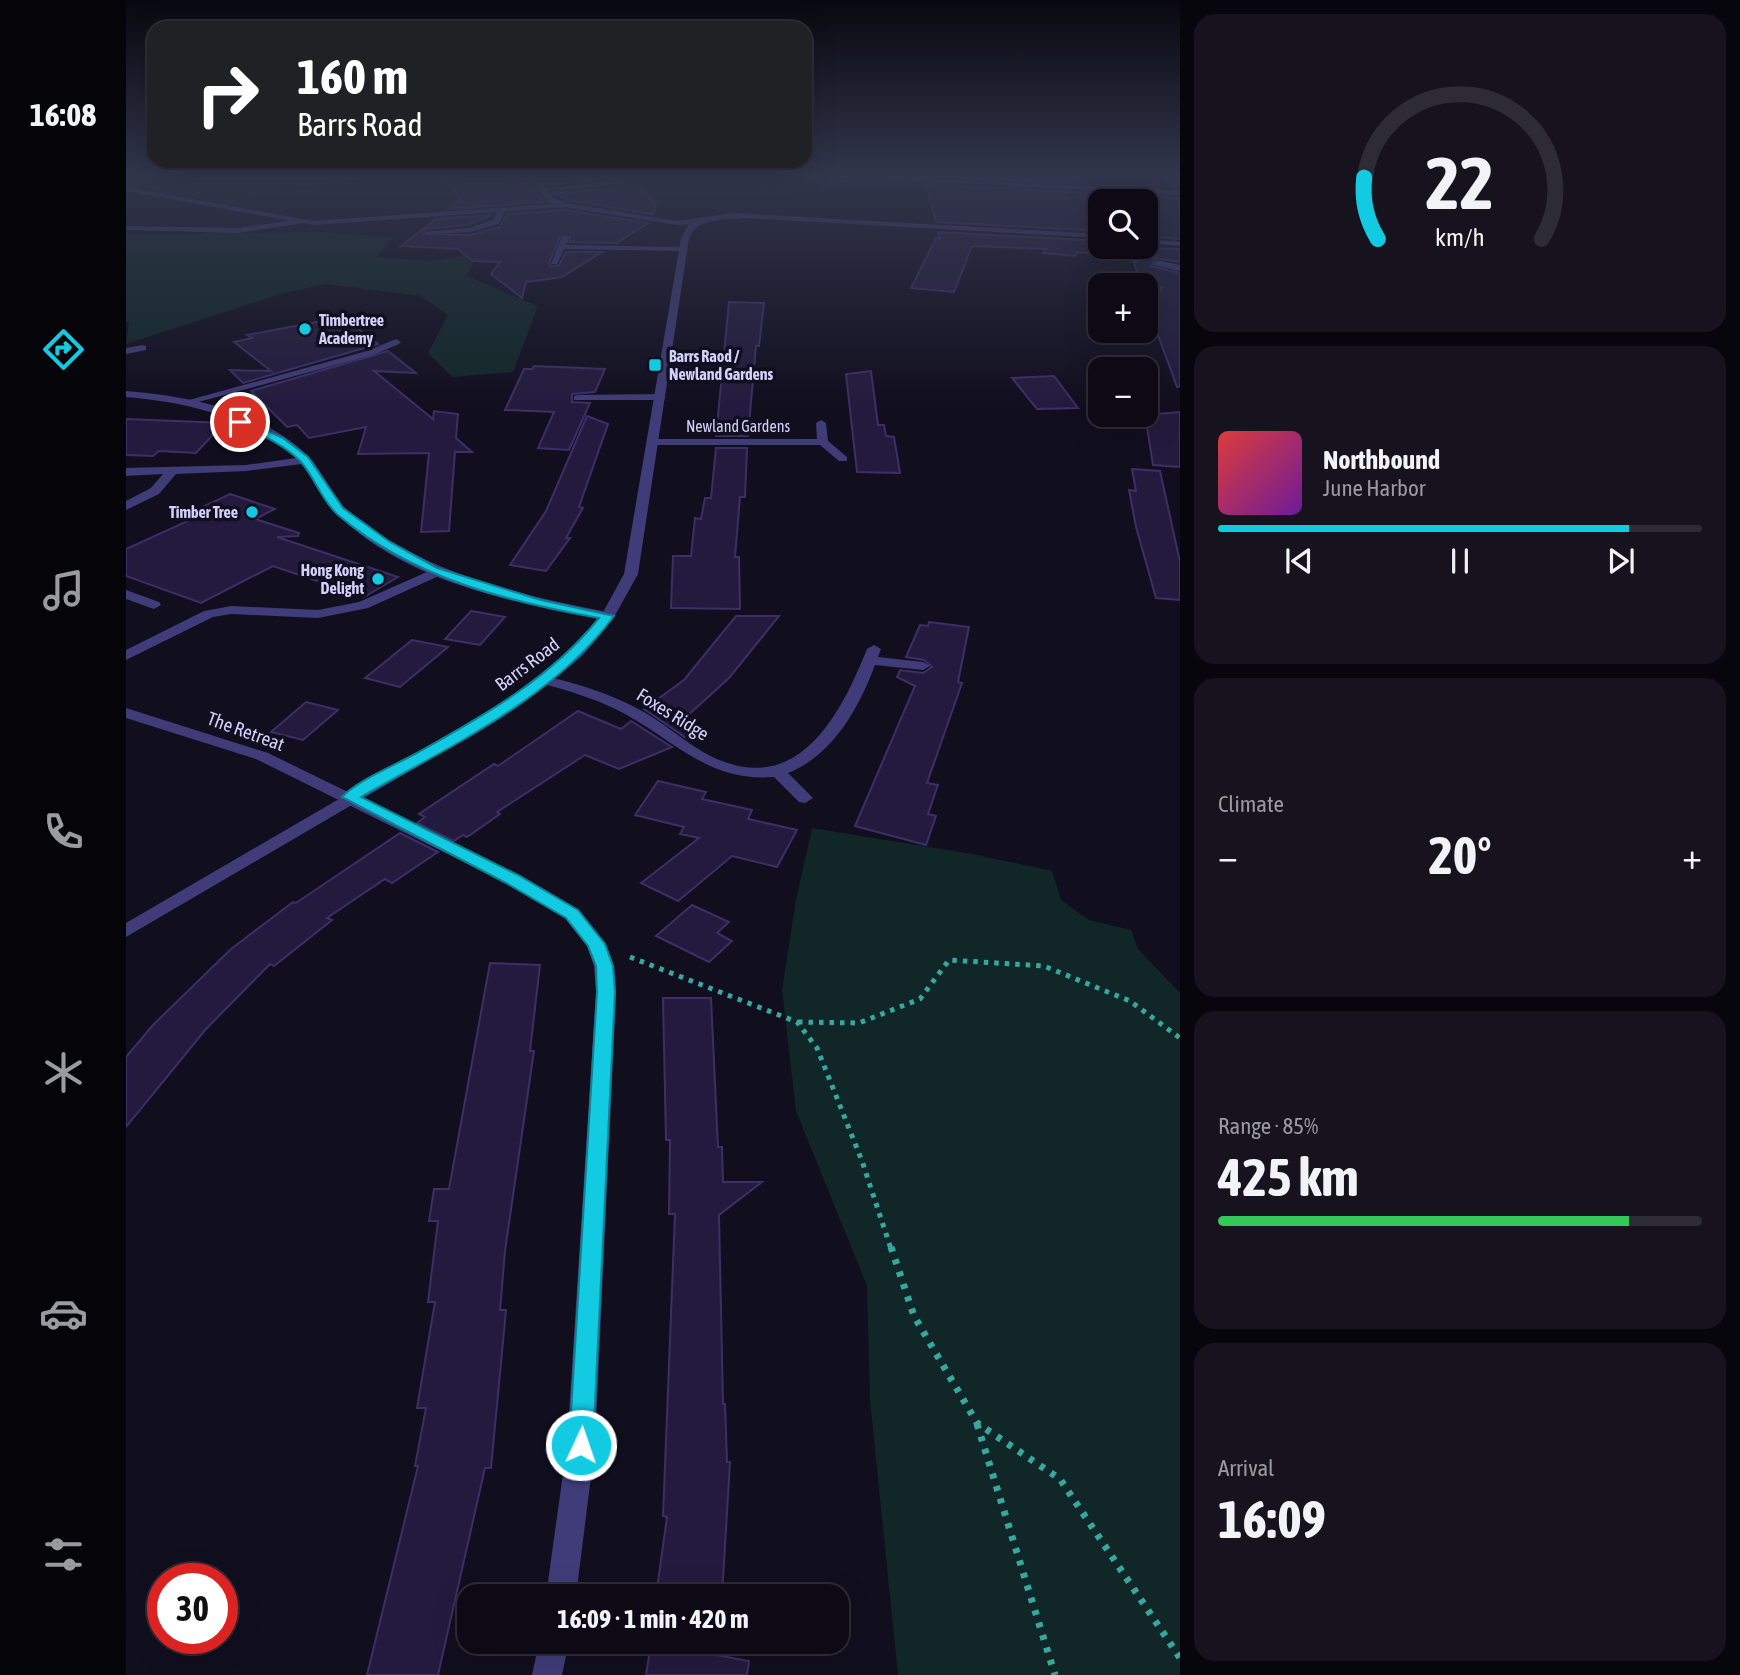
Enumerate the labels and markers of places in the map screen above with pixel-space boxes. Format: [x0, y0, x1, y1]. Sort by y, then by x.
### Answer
place label: Timbertree Academy [318, 311, 384, 347]
marker: Timbertree Academy [297, 321, 313, 337]
place label: Barrs Raod / Newland Gardens [669, 347, 774, 383]
marker: Barrs Raod / Newland Gardens [647, 357, 663, 373]
pin [210, 392, 270, 452]
place label: Timber Tree [169, 503, 238, 521]
marker: Timber Tree [244, 504, 260, 520]
place label: Hong Kong Delight [301, 561, 364, 597]
marker: Hong Kong Delight [370, 571, 386, 587]

